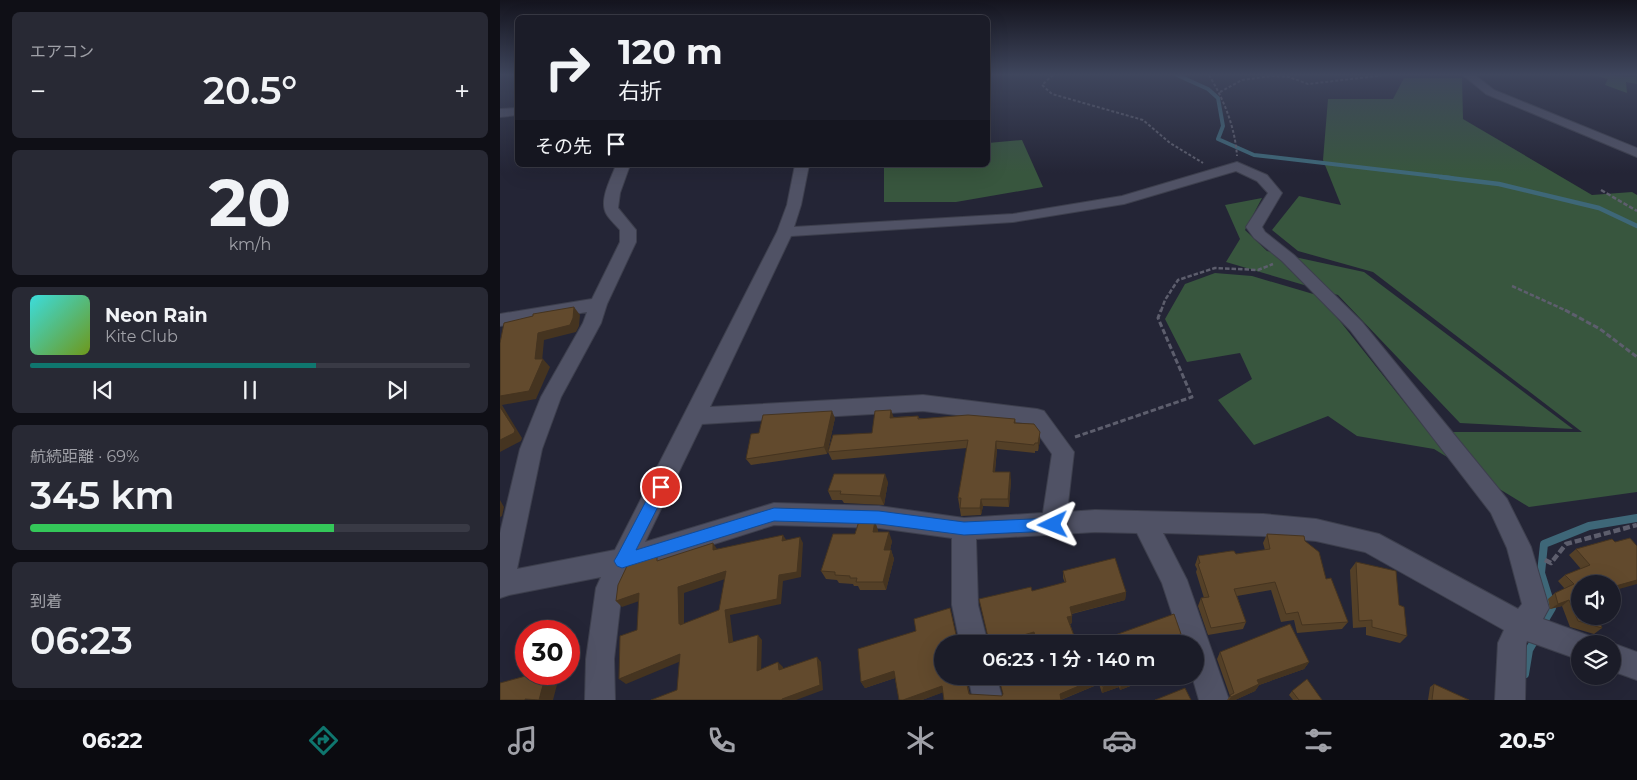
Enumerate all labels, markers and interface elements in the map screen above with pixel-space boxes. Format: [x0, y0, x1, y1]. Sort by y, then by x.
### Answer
text: 120 m [618, 30, 723, 73]
icon: right [535, 35, 600, 100]
text: エアコン [30, 42, 94, 61]
text: 20.5° [203, 67, 297, 114]
text: − [30, 74, 46, 108]
text: + [454, 74, 470, 108]
text: 右折 [618, 78, 662, 105]
icon: arrive [602, 130, 630, 158]
text: その先 [535, 135, 592, 158]
text: 20 [209, 163, 291, 242]
text: km/h [229, 235, 271, 254]
text: Neon Rain [105, 304, 208, 327]
text: Kite Club [105, 327, 178, 346]
icon: previous [89, 376, 117, 404]
icon: pause [236, 376, 264, 404]
icon: next [383, 376, 411, 404]
text: 航続距離 · 69% [30, 447, 139, 466]
pin [640, 466, 682, 508]
text: 345 km [30, 472, 175, 519]
icon: arrive [647, 473, 675, 501]
position arrow [1026, 498, 1078, 550]
map controls [1571, 575, 1621, 685]
button: sound [1571, 575, 1621, 625]
text: 到着 [30, 592, 62, 611]
text: 06:23 [30, 617, 133, 664]
speed limit sign: 30 [515, 620, 580, 685]
button: layers [1571, 635, 1621, 685]
text: 06:23 · 1 分 · 140 m [983, 648, 1155, 671]
icon: directions [306, 723, 341, 758]
icon: music [505, 723, 540, 758]
icon: phone [704, 723, 739, 758]
icon: climate [903, 723, 938, 758]
icon: car [1102, 723, 1137, 758]
icon: filters [1301, 723, 1336, 758]
text: 06:22 [82, 727, 143, 754]
text: 20.5° [1500, 727, 1555, 754]

